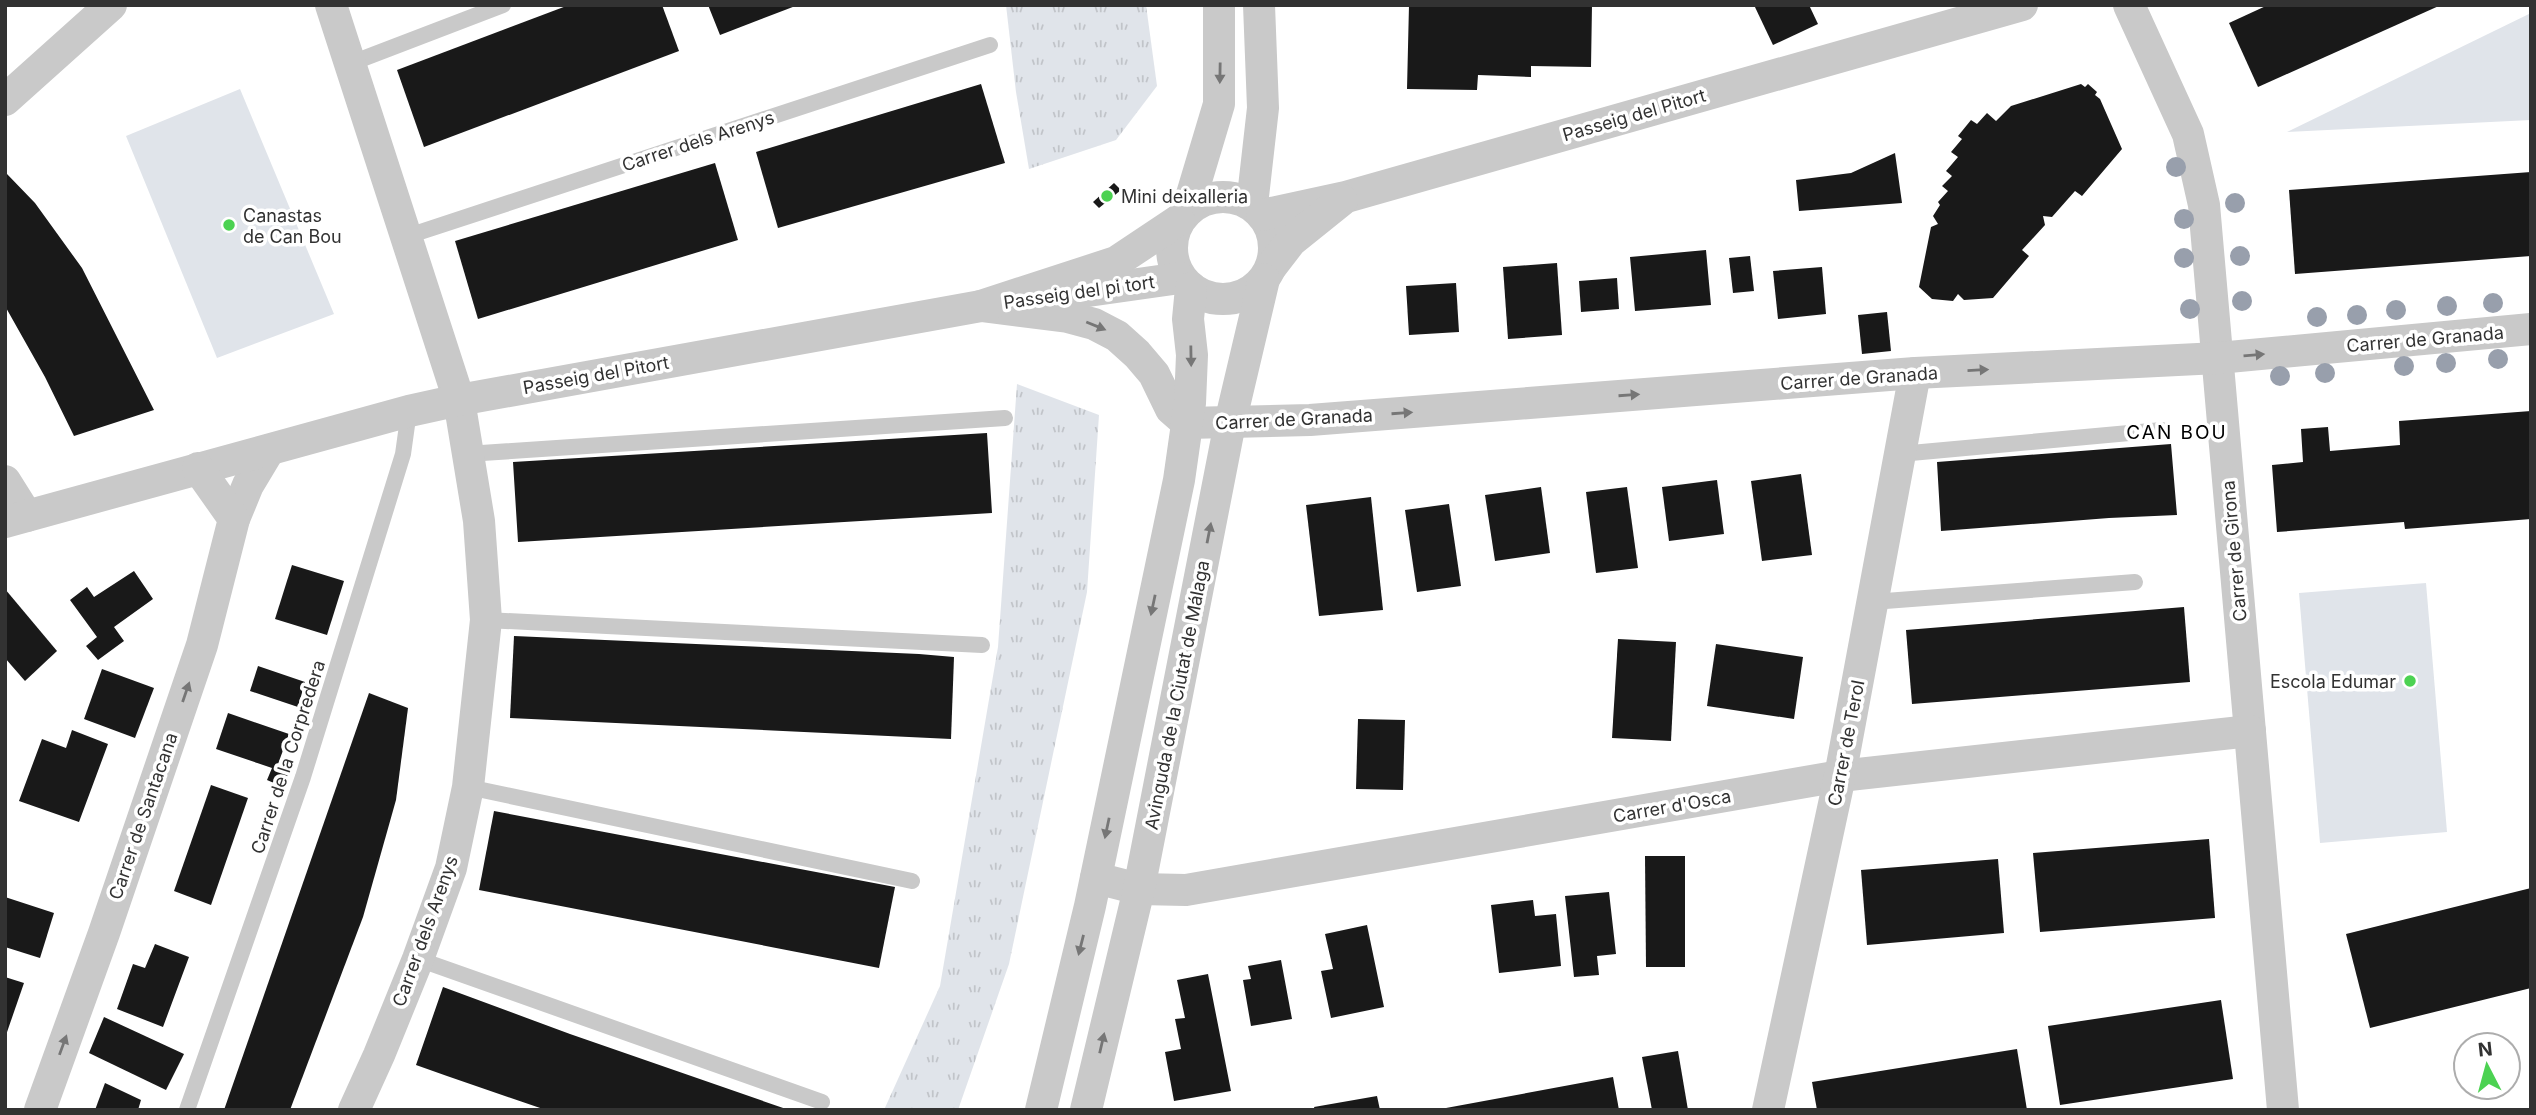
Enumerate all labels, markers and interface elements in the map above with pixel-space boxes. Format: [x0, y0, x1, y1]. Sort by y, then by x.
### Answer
one-way arrow [1214, 63, 1225, 85]
street label: Passeig del Pitort [1560, 85, 1708, 145]
street label: Carrer dels Arenys [619, 106, 777, 176]
place label: Mini deixalleria [1121, 186, 1248, 207]
marker: Mini deixalleria [1099, 188, 1115, 204]
place label: Canastas de Can Bou [243, 205, 342, 247]
marker: Canastas de Can Bou [221, 217, 237, 233]
street label: Passeig del pi tort [1002, 271, 1156, 313]
one-way arrow [1086, 321, 1107, 332]
street label: Carrer de Granada [2345, 322, 2505, 356]
one-way arrow [1185, 345, 1197, 367]
one-way arrow [2243, 349, 2265, 360]
street label: Passeig del Pitort [521, 352, 671, 398]
street label: Carrer de Granada [1780, 362, 1938, 394]
one-way arrow [1967, 365, 1989, 376]
one-way arrow [1618, 389, 1640, 400]
street label: Carrer de Granada [1215, 404, 1373, 434]
one-way arrow [1391, 407, 1413, 418]
district label: CAN BOU [2126, 421, 2228, 444]
street label: Carrer de Girona [2217, 480, 2251, 622]
one-way arrow [1203, 522, 1214, 544]
street label: Avinguda de la Ciutat de Málaga [1141, 558, 1213, 832]
one-way arrow [1147, 594, 1158, 616]
street label: Carrer de la Corpredera [247, 657, 329, 857]
place label: Escola Edumar [2270, 671, 2396, 692]
marker: Escola Edumar [2402, 673, 2418, 689]
street label: Carrer de Terol [1823, 678, 1869, 808]
one-way arrow [181, 681, 192, 702]
street label: Carrer de Santacana [105, 730, 181, 902]
street label: Carrer d'Osca [1611, 785, 1733, 827]
one-way arrow [1101, 817, 1112, 839]
street label: Carrer dels Arenys [388, 853, 462, 1009]
one-way arrow [1075, 934, 1086, 956]
north arrow [2452, 1031, 2522, 1101]
one-way arrow [1096, 1032, 1107, 1054]
one-way arrow [58, 1035, 69, 1056]
text: N [2477, 1037, 2494, 1062]

